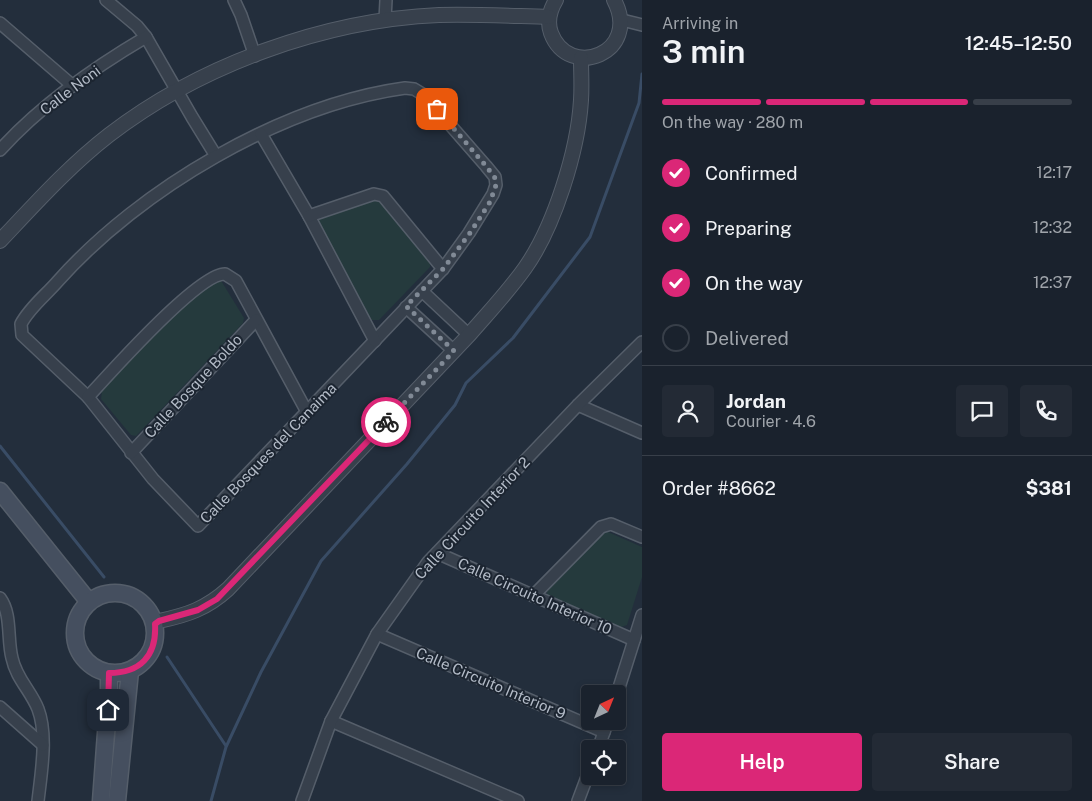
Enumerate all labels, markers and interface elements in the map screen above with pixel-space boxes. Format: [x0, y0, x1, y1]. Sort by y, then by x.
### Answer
text: Arriving in [662, 14, 738, 33]
text: 12:45–12:50 [965, 32, 1072, 54]
text: 3 min [662, 33, 746, 70]
street label: Calle Noni [36, 62, 104, 118]
pin [416, 88, 458, 130]
icon: bag [423, 95, 451, 123]
text: On the way · 280 m [662, 113, 803, 132]
icon: check [662, 159, 690, 187]
text: Confirmed [705, 162, 798, 184]
text: 12:17 [1036, 163, 1072, 182]
icon: check [662, 214, 690, 242]
text: Preparing [705, 217, 792, 239]
text: 12:32 [1033, 218, 1072, 237]
icon: check [662, 269, 690, 297]
text: On the way [705, 272, 803, 294]
text: 12:37 [1033, 273, 1072, 292]
text: Delivered [705, 327, 789, 349]
street label: Calle Bosque Boldo [141, 331, 245, 441]
street label: Calle Bosques del Canaima [196, 379, 340, 527]
button: person [662, 385, 714, 437]
button: chat [956, 385, 1008, 437]
button: phone [1020, 385, 1072, 437]
text: Jordan [726, 390, 786, 412]
courier [361, 397, 411, 447]
icon: bike [372, 408, 400, 436]
text: Courier · 4.6 [726, 412, 816, 431]
street label: Calle Circuito Interior 2 [411, 453, 533, 582]
text: Order #8662 [662, 477, 776, 499]
text: $381 [1026, 477, 1072, 499]
street label: Calle Circuito Interior 10 [455, 554, 615, 638]
street label: Calle Circuito Interior 9 [414, 644, 568, 722]
north arrow [581, 685, 626, 730]
map controls [581, 685, 626, 785]
pin [87, 689, 129, 731]
icon: home [94, 696, 122, 724]
button: Help [662, 733, 862, 791]
button: Share [872, 733, 1072, 791]
button: locate [581, 740, 626, 785]

